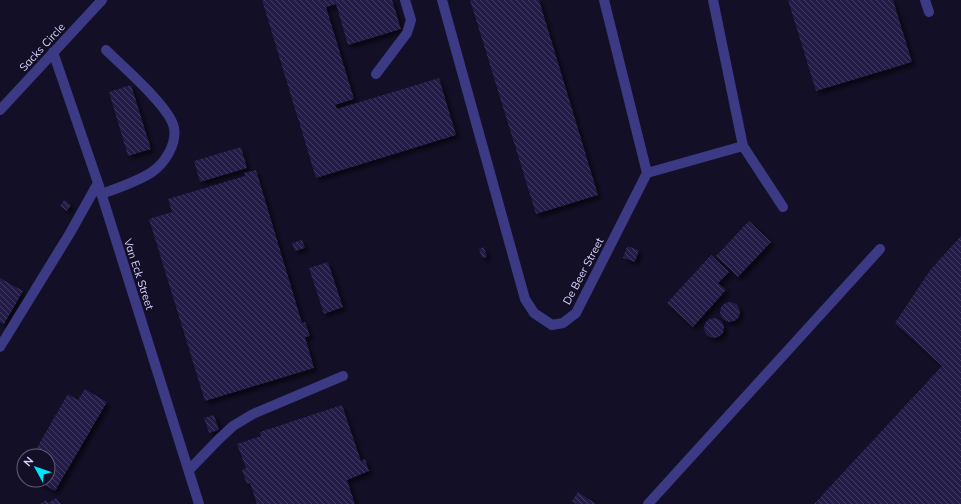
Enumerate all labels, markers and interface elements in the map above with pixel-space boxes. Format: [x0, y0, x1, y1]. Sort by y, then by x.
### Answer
street label: Sacks Circle [16, 20, 68, 74]
street label: De Beer Street [559, 235, 607, 307]
street label: Van Eck Street [121, 237, 157, 311]
north arrow [16, 448, 56, 488]
text: N [20, 454, 36, 469]

